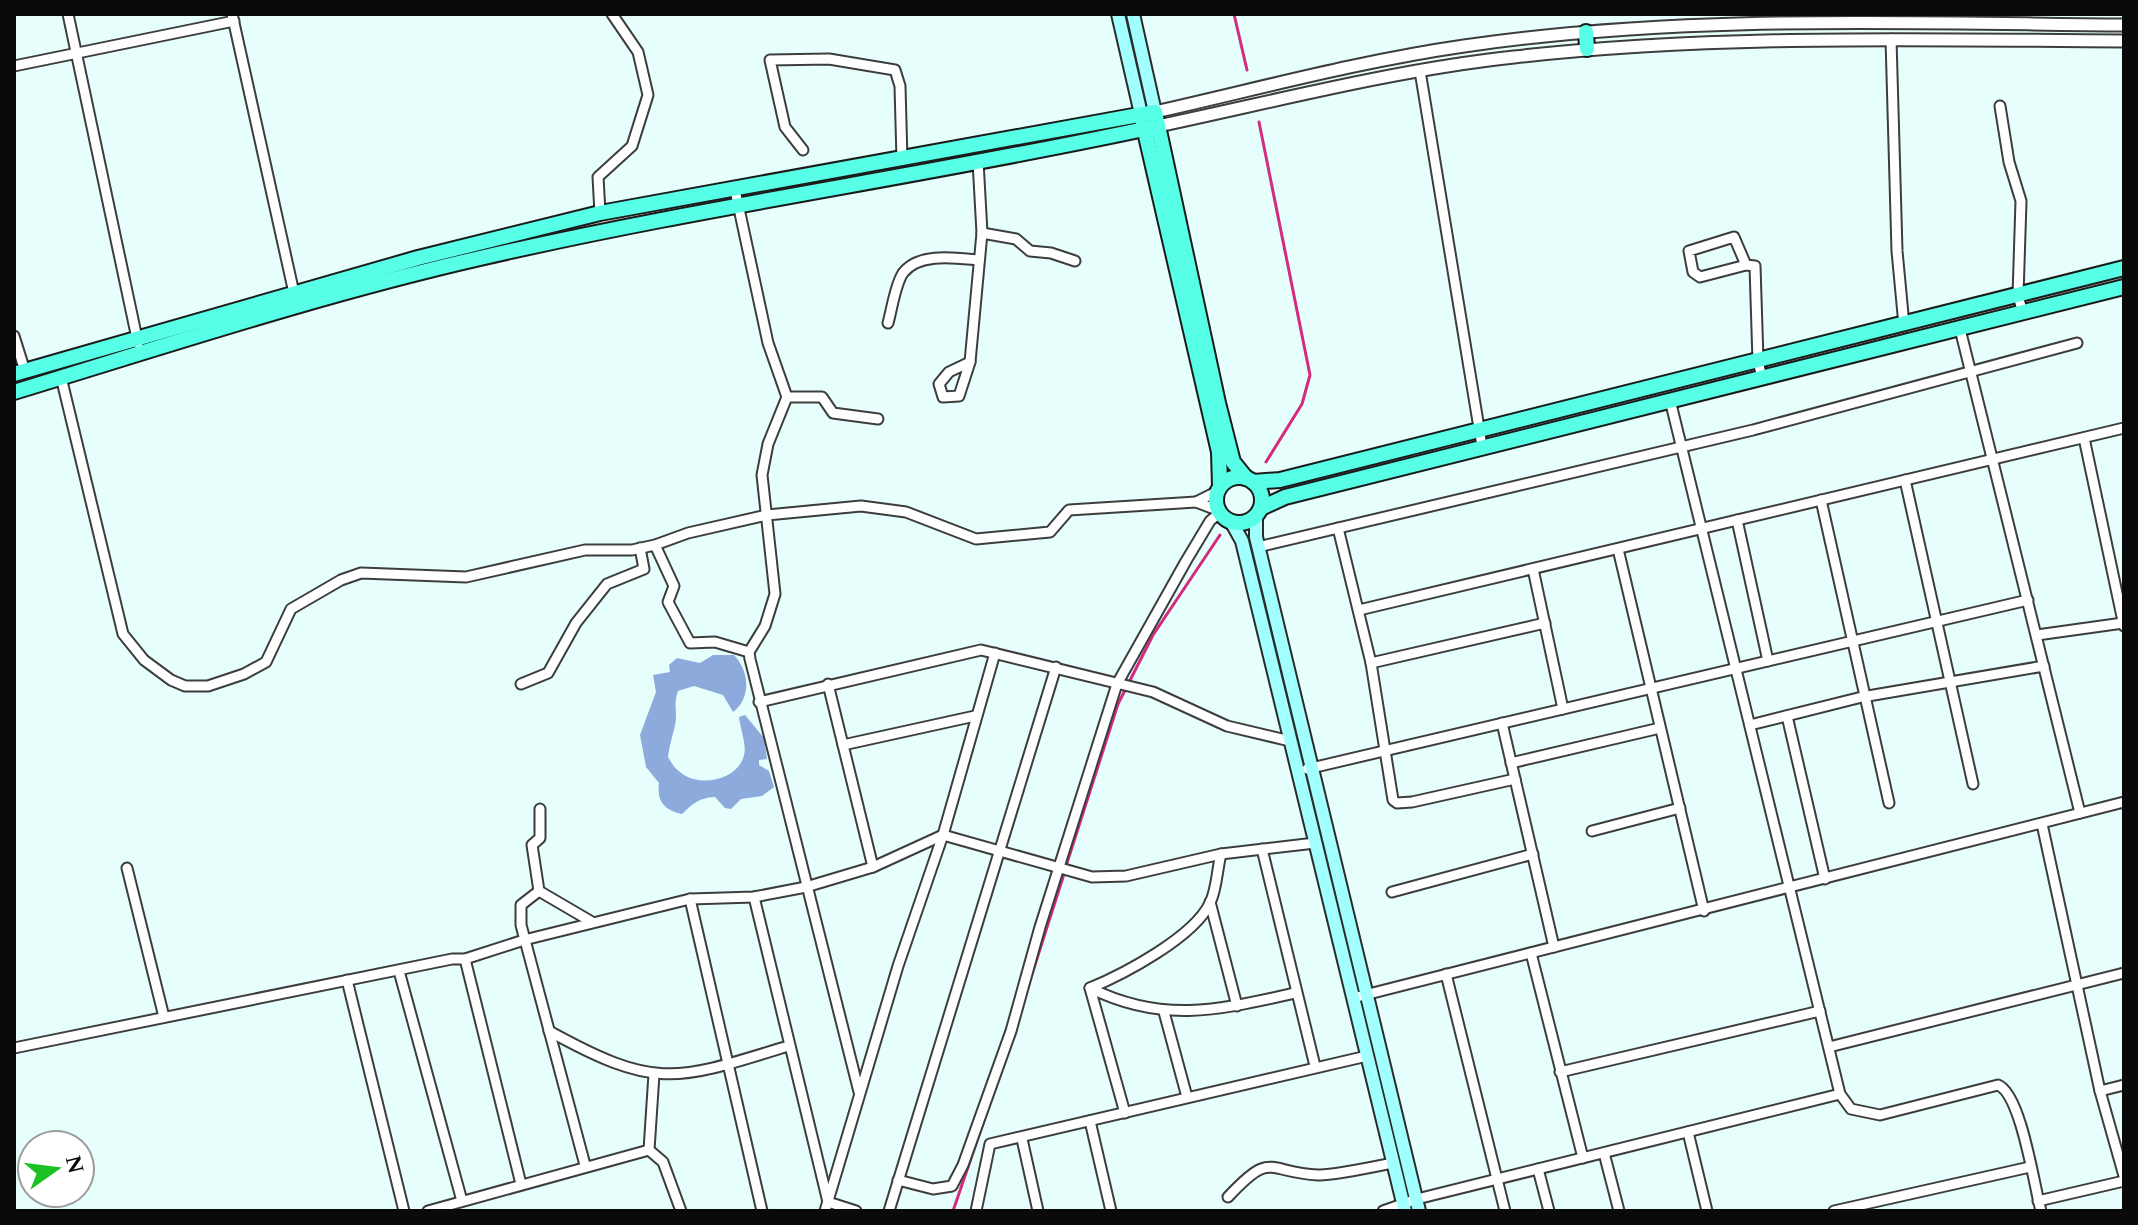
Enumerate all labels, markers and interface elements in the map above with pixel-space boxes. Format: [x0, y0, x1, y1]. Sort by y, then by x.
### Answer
north arrow [16, 1129, 96, 1209]
text: N [56, 1152, 92, 1177]

